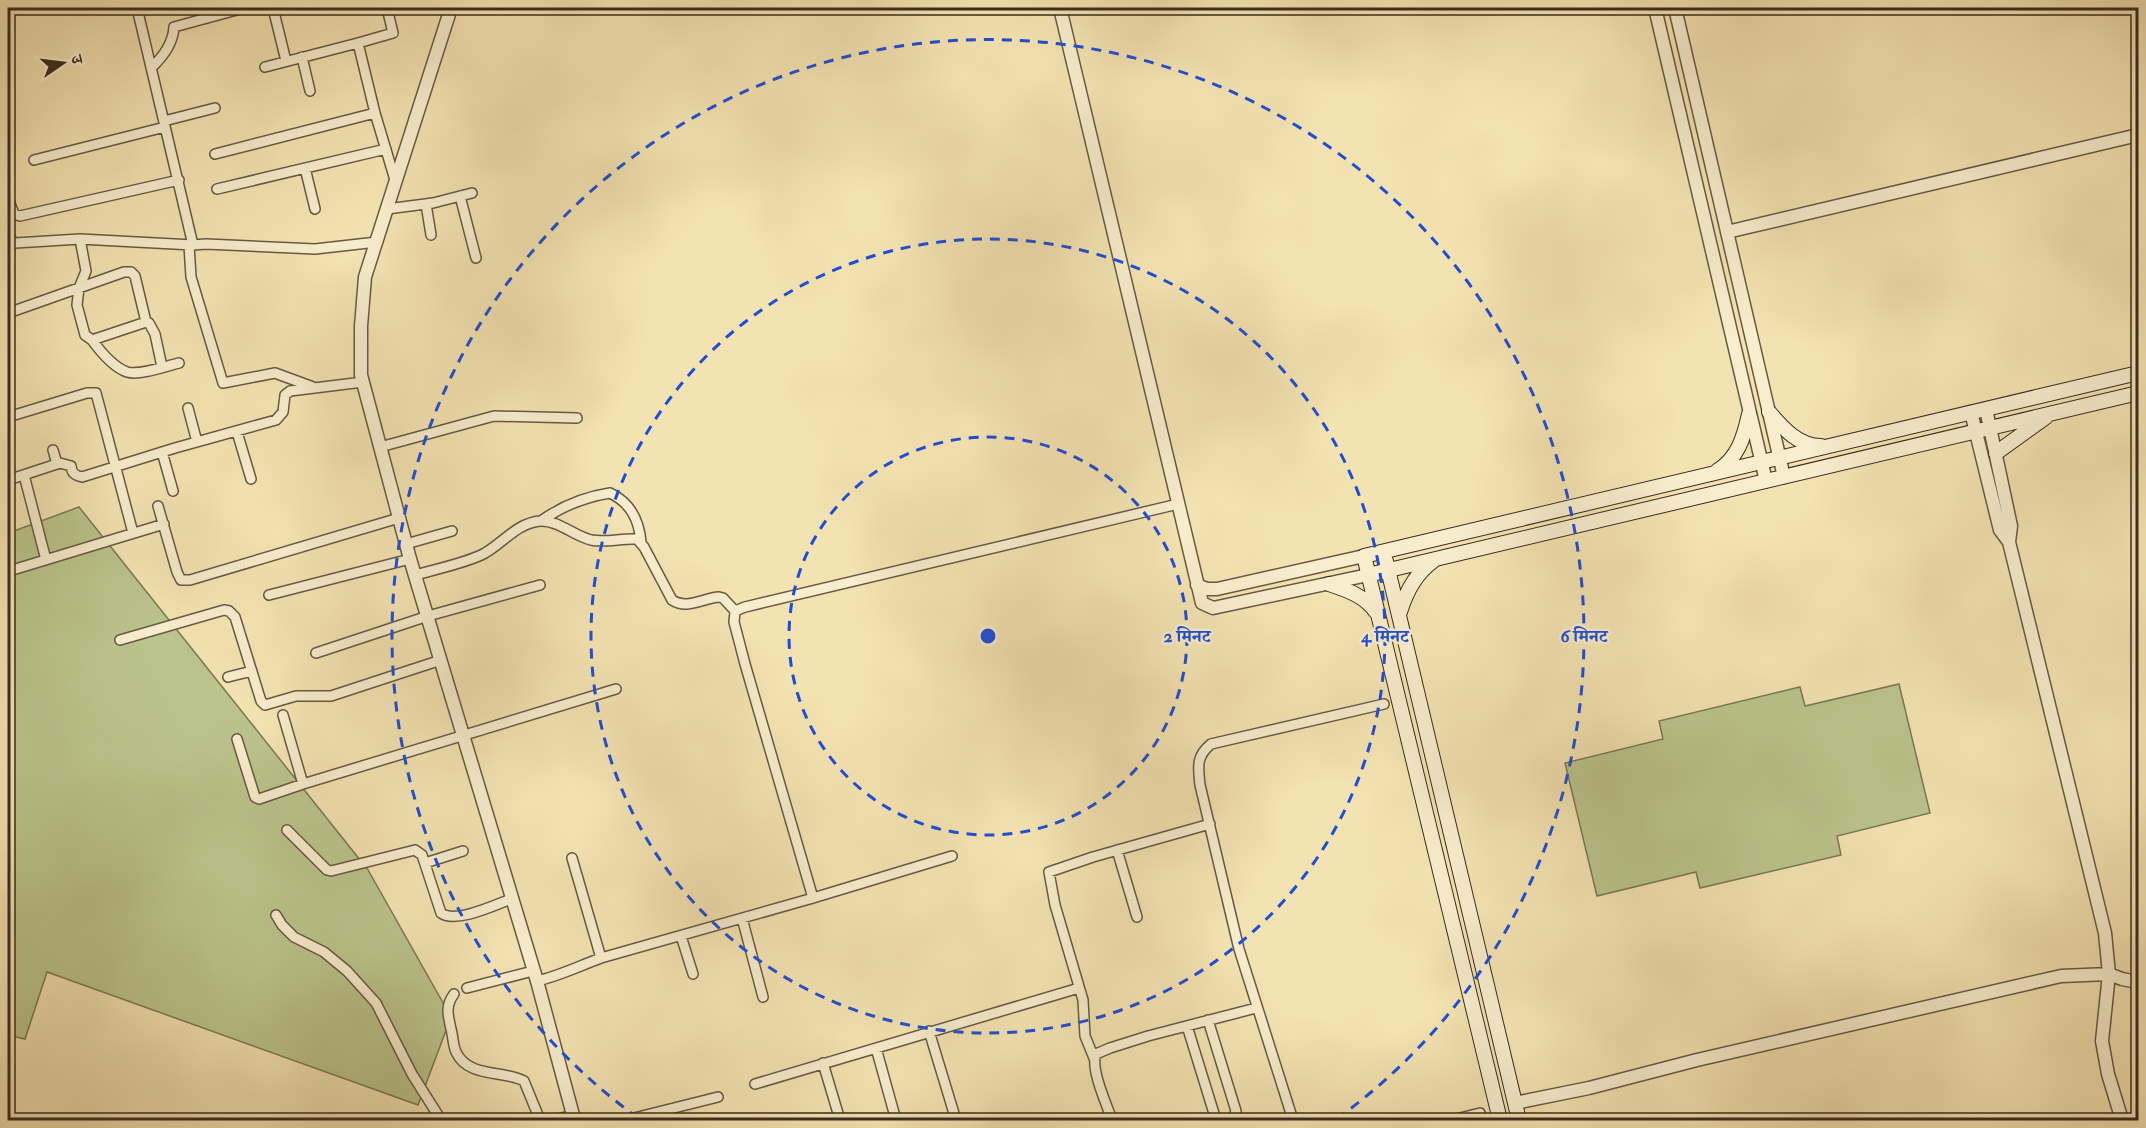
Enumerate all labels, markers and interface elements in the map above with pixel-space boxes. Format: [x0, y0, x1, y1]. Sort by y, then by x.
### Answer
north arrow [33, 33, 93, 93]
text: उ [66, 52, 88, 68]
text: 2 मिनट [1163, 625, 1212, 648]
text: 4 मिनट [1360, 625, 1410, 648]
text: 6 मिनट [1561, 625, 1609, 648]
centre of rings [978, 626, 998, 646]

